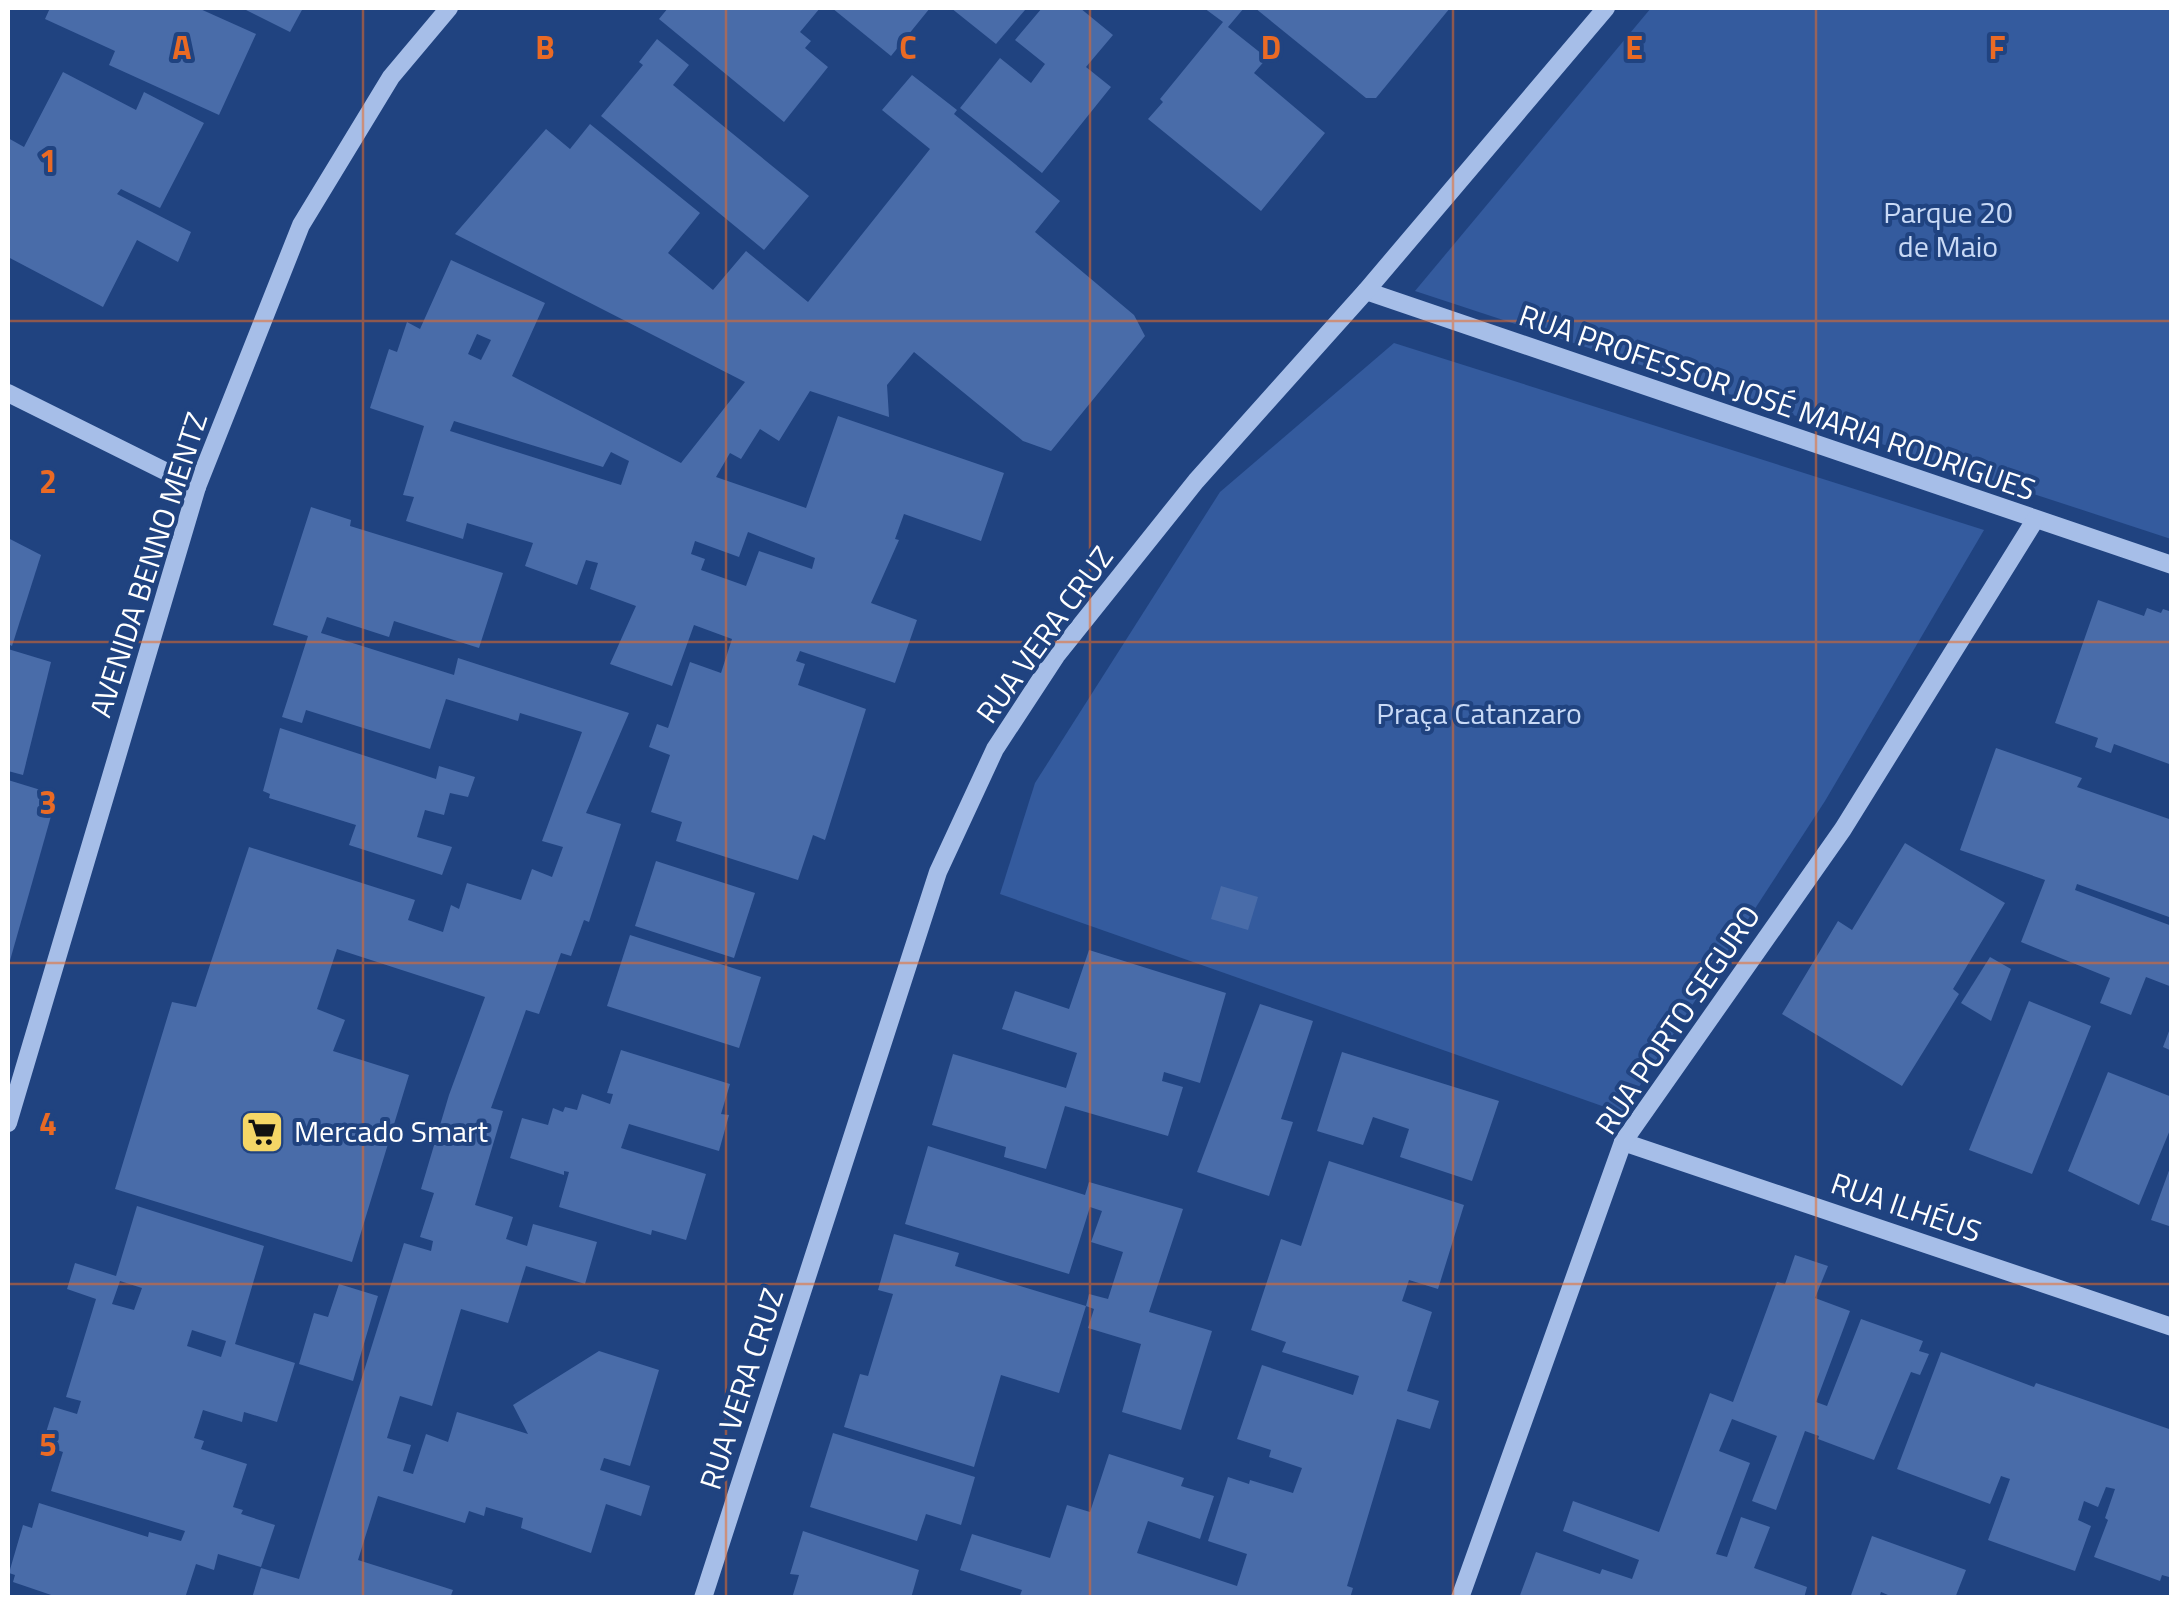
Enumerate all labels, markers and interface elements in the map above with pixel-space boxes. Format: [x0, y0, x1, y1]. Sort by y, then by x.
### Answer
text: A [172, 23, 192, 71]
text: B [535, 23, 555, 71]
text: C [899, 23, 917, 71]
text: D [1261, 23, 1281, 71]
text: E [1625, 23, 1643, 71]
text: F [1989, 23, 2006, 71]
text: 1 [39, 136, 57, 184]
park label: Parque 20 de Maio [1883, 189, 2013, 269]
street label: RUA PROFESSOR JOSÉ MARIA RODRIGUES [1513, 292, 2042, 512]
street label: AVENIDA BENNO MENTZ [77, 406, 219, 723]
text: 2 [39, 457, 57, 505]
street label: RUA VERA CRUZ [964, 536, 1124, 733]
park label: Praça Catanzaro [1376, 690, 1582, 736]
text: 3 [39, 778, 57, 826]
street label: RUA PORTO SEGURO [1583, 895, 1771, 1143]
text: 4 [39, 1099, 57, 1147]
place label: Mercado Smart [294, 1108, 488, 1154]
supermarket icon: Mercado Smart [239, 1109, 285, 1155]
street label: RUA ILHÉUS [1825, 1160, 1988, 1254]
street label: RUA VERA CRUZ [687, 1282, 795, 1495]
text: 5 [39, 1420, 57, 1468]

